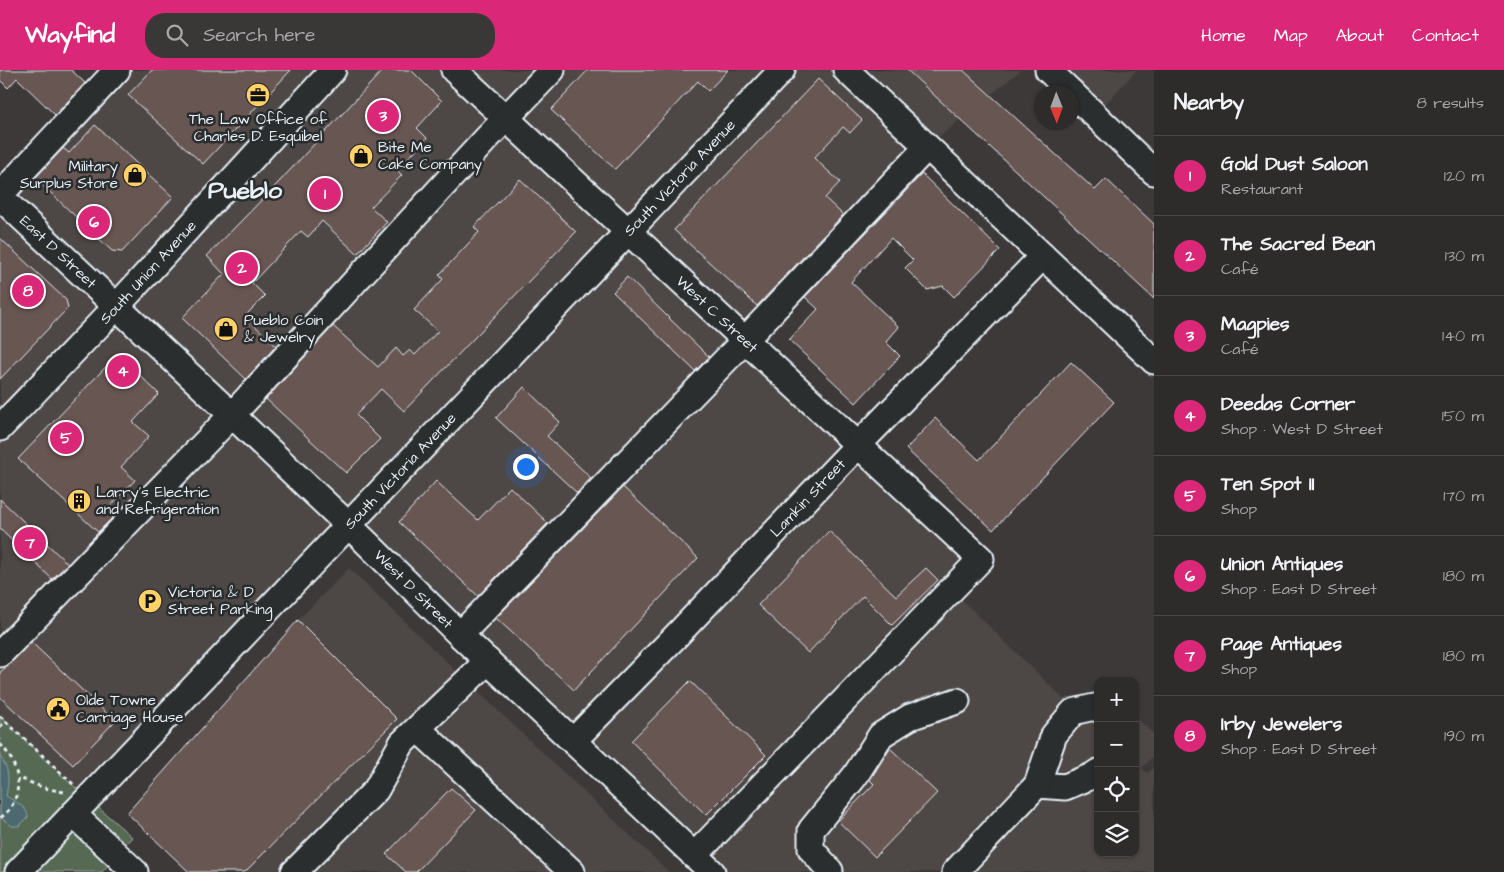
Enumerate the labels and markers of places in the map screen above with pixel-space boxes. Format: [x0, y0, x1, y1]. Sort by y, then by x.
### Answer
office icon: The Law Office of Charles D. Esquibel [245, 82, 271, 108]
pin: 3 [367, 97, 399, 135]
place label: The Law Office of Charles D. Esquibel [189, 109, 327, 147]
place label: Bite Me Cake Company [378, 137, 482, 176]
shop icon: Bite Me Cake Company [348, 143, 374, 169]
place label: Military Surplus Store [20, 156, 118, 194]
shop icon: Military Surplus Store [122, 162, 148, 188]
pin: 1 [309, 175, 341, 213]
pin: 6 [78, 203, 110, 241]
pin: 2 [226, 249, 258, 287]
pin: 8 [12, 272, 44, 310]
place label: Pueblo Coin & Jewelry [244, 310, 324, 349]
shop icon: Pueblo Coin & Jewelry [213, 316, 239, 342]
pin: 4 [107, 352, 139, 390]
pin: 5 [50, 419, 82, 457]
place label: Larry's Electric and Refrigeration [96, 482, 220, 521]
building icon: Larry's Electric and Refrigeration [66, 488, 92, 514]
pin: 7 [14, 524, 46, 562]
place label: Victoria & D Street Parking [168, 582, 273, 621]
parking icon: Victoria & D Street Parking [137, 588, 163, 614]
place label: Olde Towne Carriage House [76, 690, 183, 729]
public building icon: Olde Towne Carriage House [45, 696, 71, 722]

